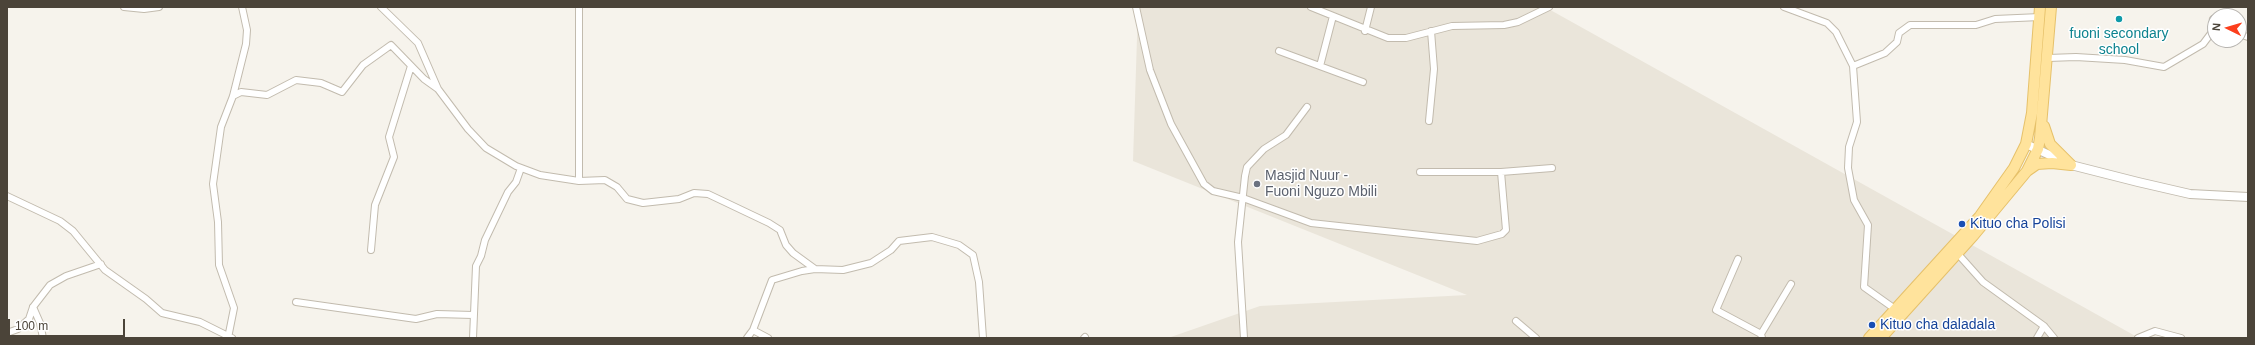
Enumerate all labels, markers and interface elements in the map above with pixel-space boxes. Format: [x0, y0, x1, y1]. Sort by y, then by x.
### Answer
north arrow [2207, 8, 2247, 48]
marker: fuoni secondary school [2114, 14, 2124, 24]
text: N [2210, 23, 2222, 32]
place label: fuoni secondary school [2070, 26, 2168, 58]
place label: Masjid Nuur - Fuoni Nguzo Mbili [1265, 168, 1377, 200]
marker: Masjid Nuur - Fuoni Nguzo Mbili [1252, 179, 1262, 189]
place label: Kituo cha Polisi [1970, 216, 2066, 232]
marker: Kituo cha Polisi [1957, 219, 1967, 229]
scale bar [10, 311, 127, 337]
place label: Kituo cha daladala [1880, 317, 1995, 333]
text: 100 m [15, 319, 48, 333]
marker: Kituo cha daladala [1867, 320, 1877, 330]

